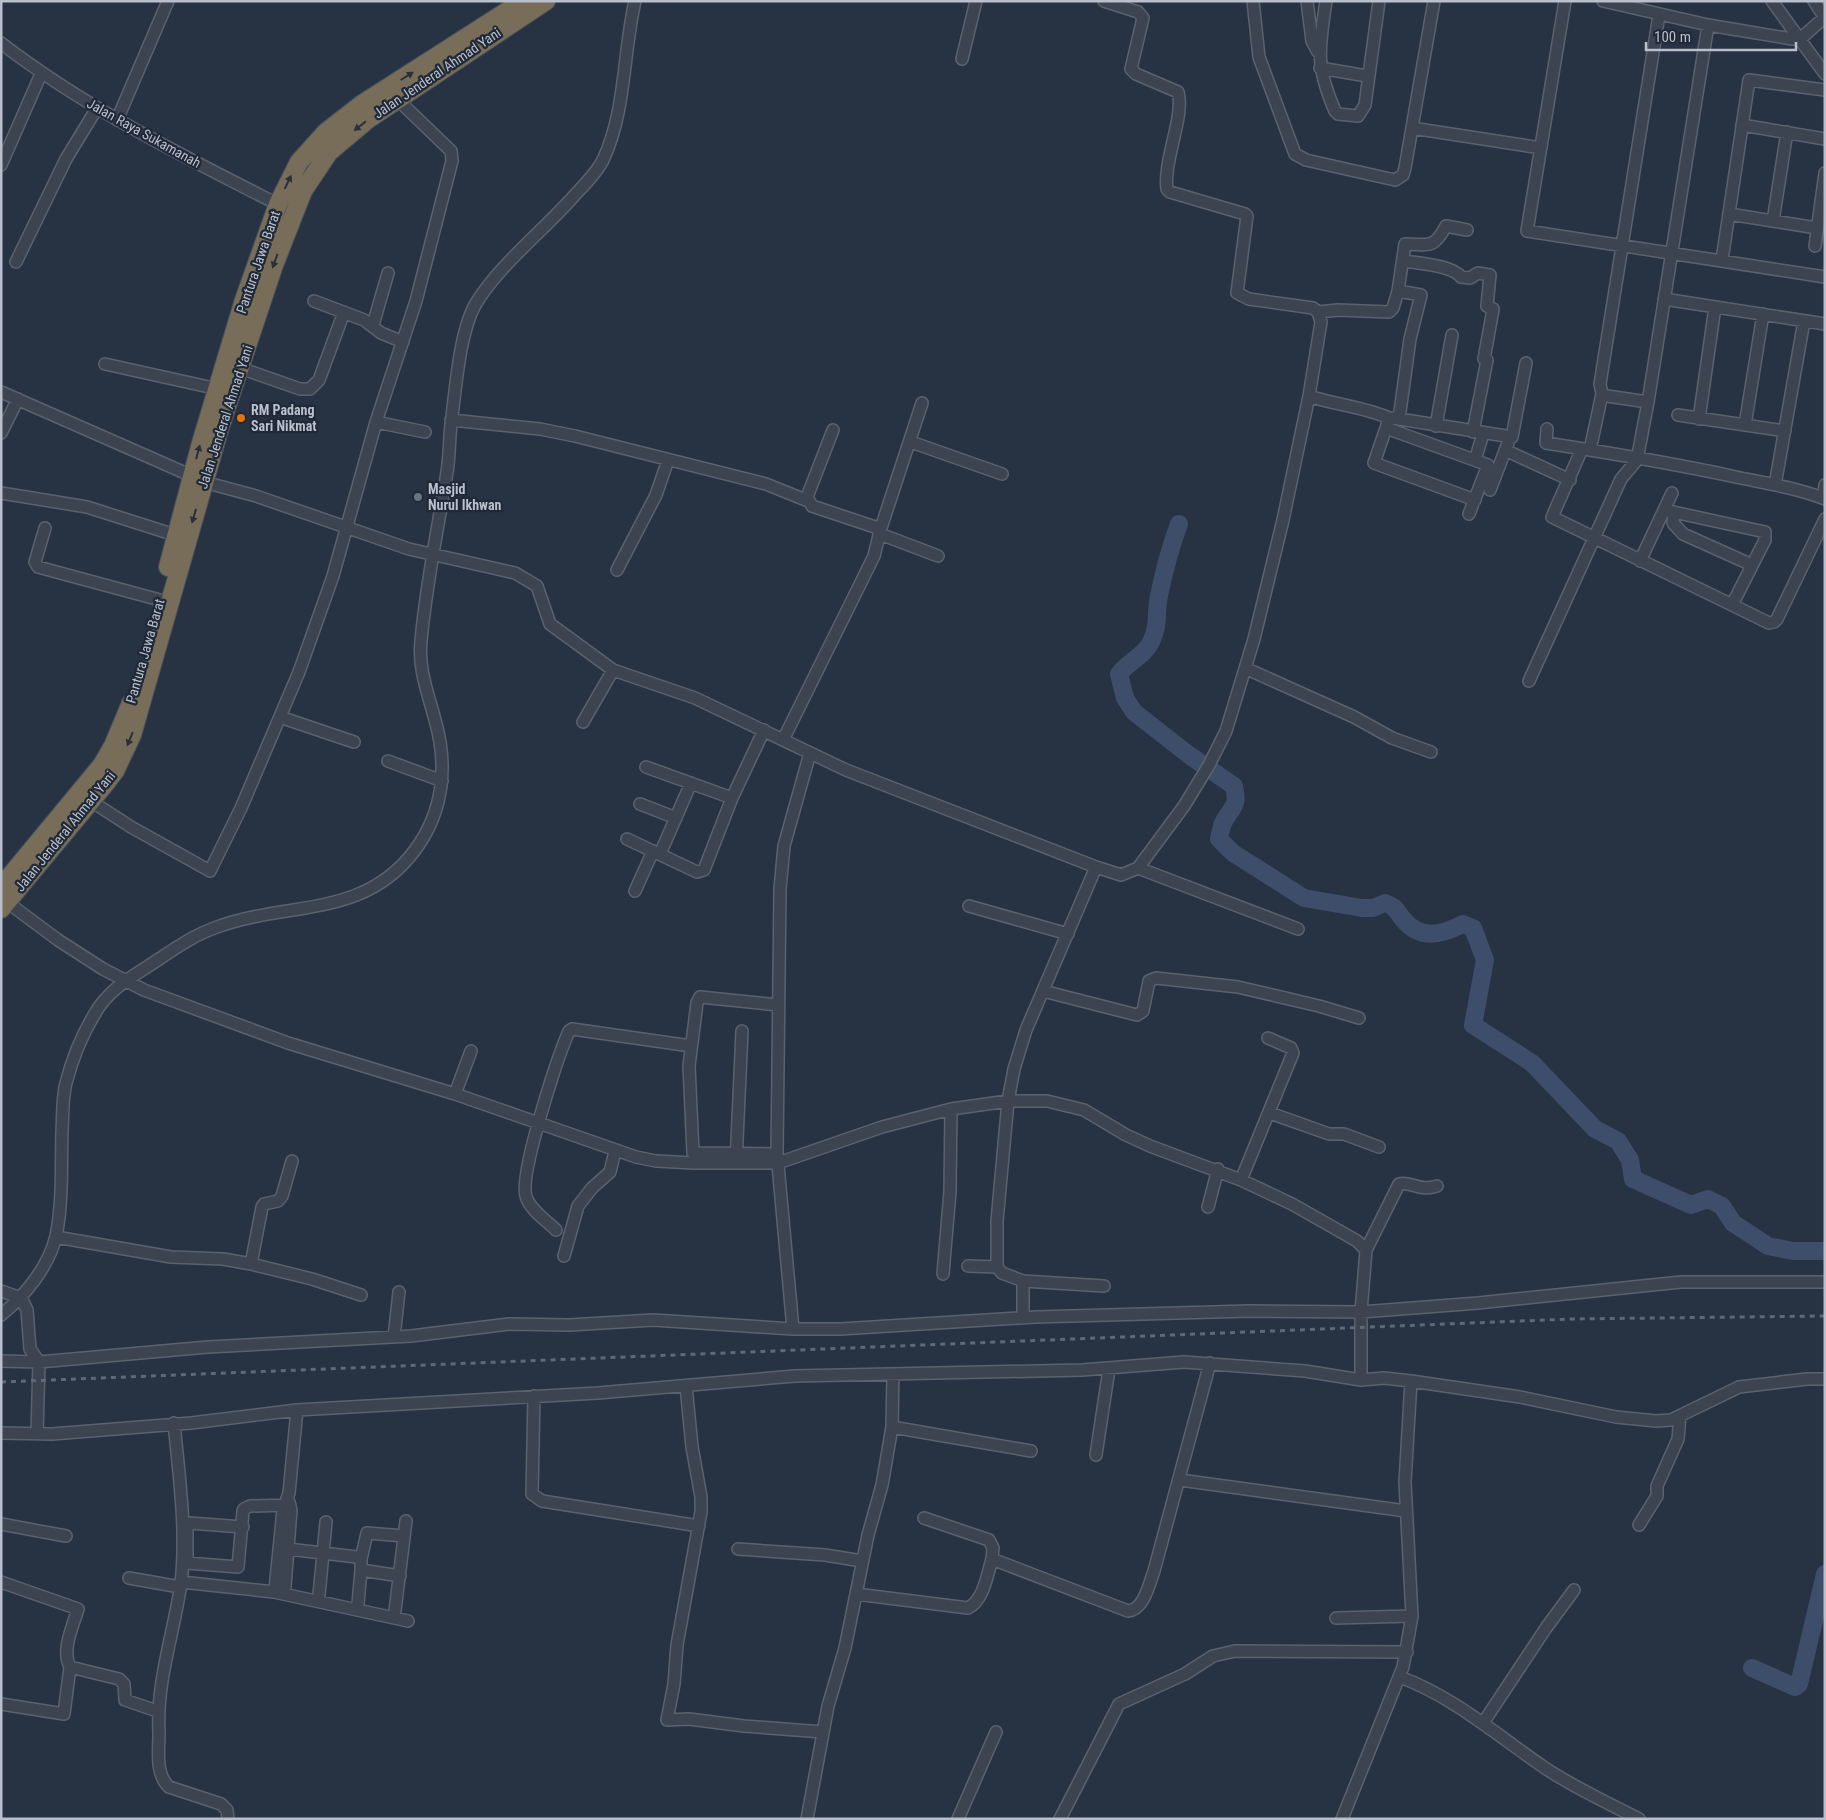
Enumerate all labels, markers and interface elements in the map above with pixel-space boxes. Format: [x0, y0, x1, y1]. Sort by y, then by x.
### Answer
scale bar [1646, 20, 1796, 52]
street label: Jalan Jenderal Ahmad Yani [370, 24, 504, 122]
text: 100 m [1654, 28, 1691, 46]
one-way arrow [401, 71, 414, 80]
street label: Jalan Raya Sukamanah [84, 95, 204, 171]
one-way arrow [354, 120, 367, 131]
one-way arrow [284, 175, 292, 189]
street label: Pantura Jawa Barat [233, 208, 283, 316]
one-way arrow [271, 253, 278, 268]
street label: Jalan Jenderal Ahmad Yani [194, 343, 256, 491]
place label: RM Padang Sari Nikmat [251, 402, 317, 434]
marker: RM Padang Sari Nikmat [235, 412, 247, 424]
one-way arrow [195, 445, 203, 460]
place label: Masjid Nurul Ikhwan [428, 481, 502, 513]
marker: Masjid Nurul Ikhwan [412, 491, 424, 503]
one-way arrow [189, 508, 197, 523]
street label: Pantura Jawa Barat [122, 597, 168, 705]
one-way arrow [126, 732, 134, 746]
street label: Jalan Jenderal Ahmad Yani [12, 768, 118, 894]

